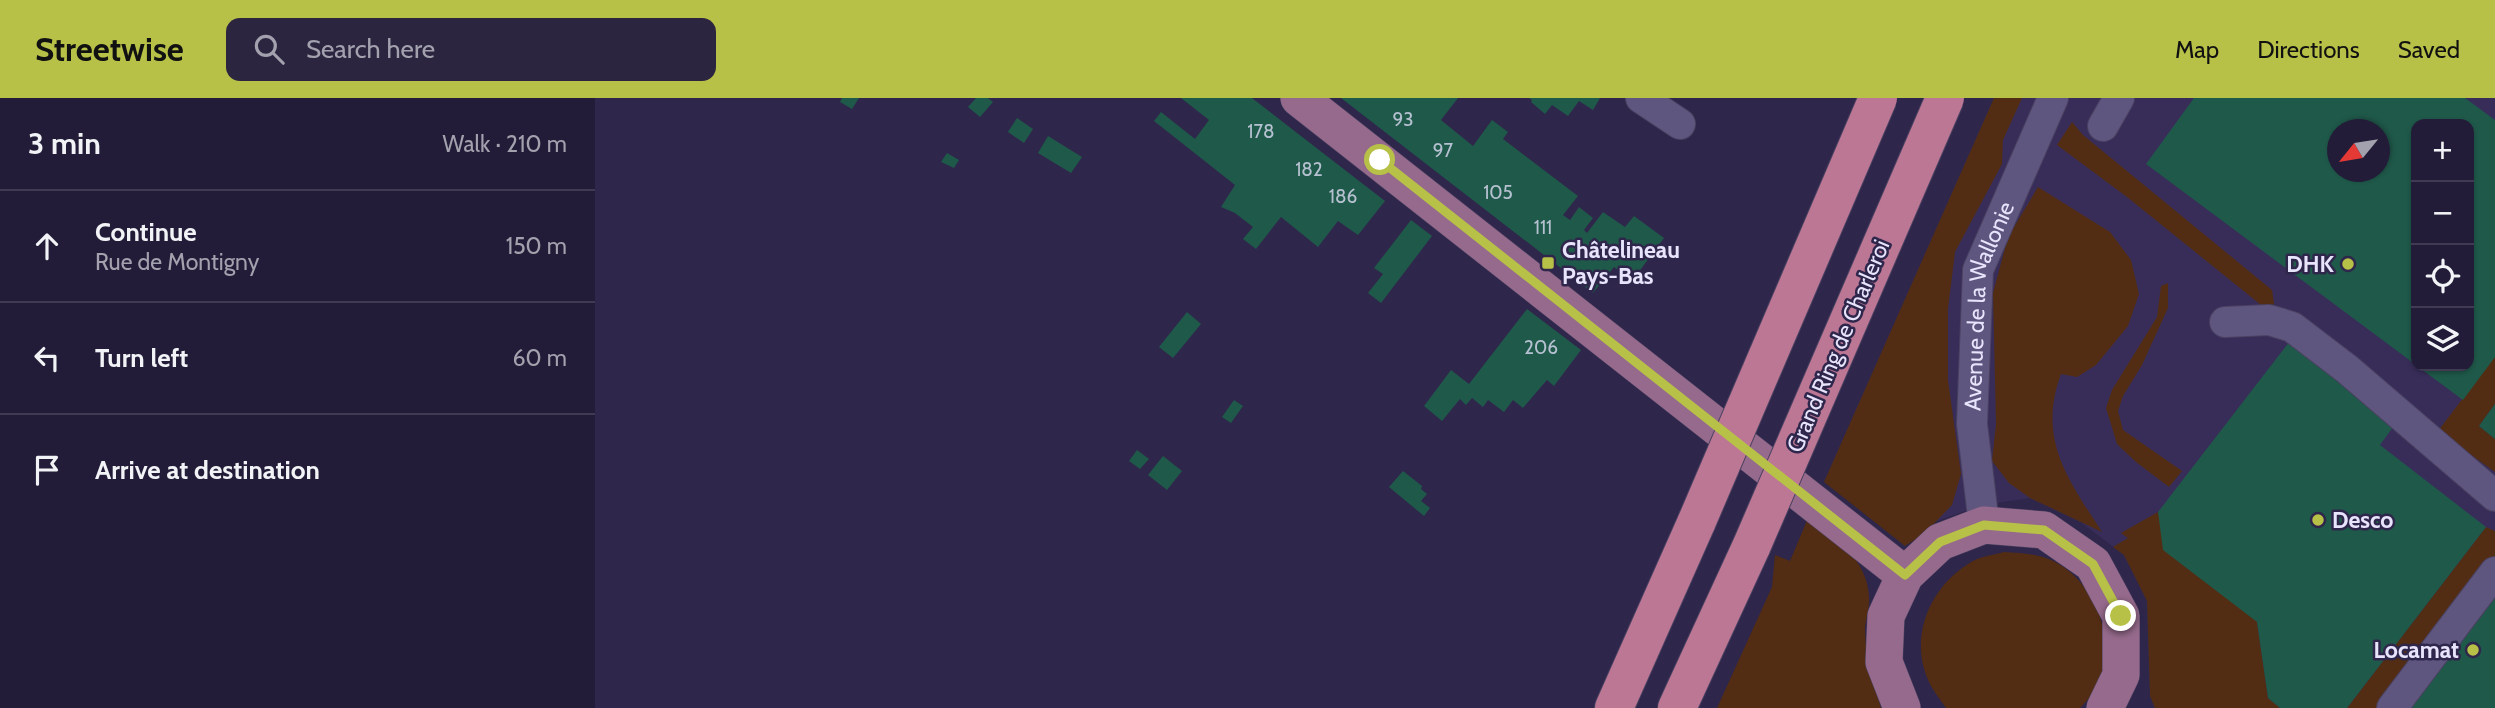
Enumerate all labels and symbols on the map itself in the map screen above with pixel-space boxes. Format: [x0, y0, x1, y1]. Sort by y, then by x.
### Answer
house number: 93 [1392, 108, 1414, 131]
north arrow [2327, 119, 2390, 182]
house number: 178 [1247, 120, 1275, 143]
house number: 97 [1433, 139, 1454, 162]
route start [1364, 144, 1395, 175]
house number: 182 [1295, 158, 1323, 181]
house number: 105 [1483, 181, 1513, 204]
house number: 186 [1329, 185, 1357, 208]
street label: Avenue de la Wallonie [1959, 197, 2020, 411]
house number: 111 [1534, 216, 1552, 239]
street label: Grand Ring de Charleroi [1780, 235, 1896, 457]
place label: Châtelineau Pays-Bas [1562, 236, 1680, 290]
place label: DHK [2286, 250, 2335, 278]
marker: Châtelineau Pays-Bas [1540, 255, 1556, 271]
marker: DHK [2340, 256, 2356, 272]
house number: 206 [1524, 336, 1558, 359]
place label: Desco [2332, 506, 2393, 534]
marker: Desco [2310, 512, 2326, 528]
route end [2105, 600, 2136, 631]
place label: Locamat [2373, 636, 2459, 664]
marker: Locamat [2465, 642, 2481, 658]

